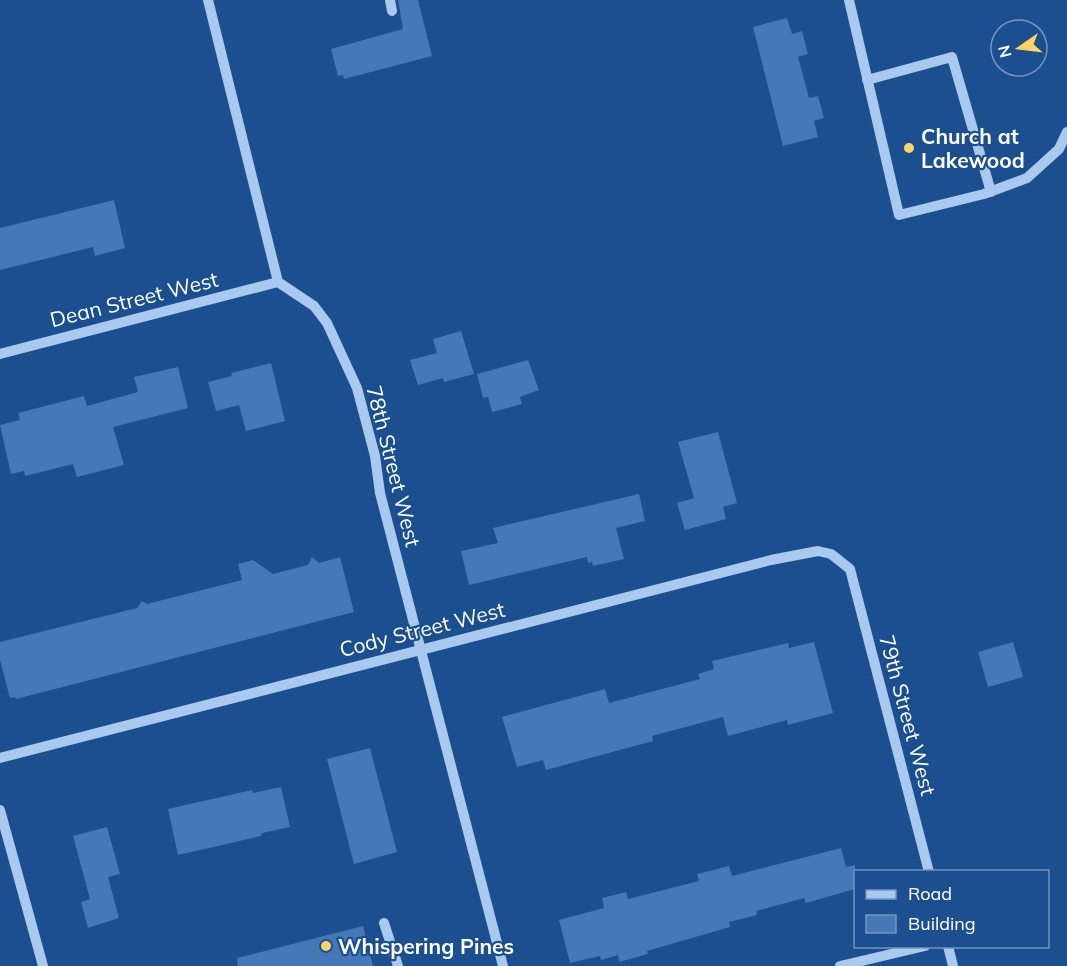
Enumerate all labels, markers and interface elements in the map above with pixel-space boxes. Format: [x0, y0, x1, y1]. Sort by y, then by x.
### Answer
north arrow [989, 18, 1049, 78]
text: N [993, 43, 1016, 60]
place label: Church at Lakewood [921, 123, 1025, 173]
marker: Church at Lakewood [902, 141, 916, 155]
street label: Dean Street West [47, 266, 221, 332]
street label: 78th Street West [361, 383, 427, 549]
street label: Cody Street West [337, 596, 507, 662]
street label: 79th Street West [874, 632, 942, 798]
legend [854, 870, 1049, 948]
text: Road [908, 882, 952, 905]
text: Building [908, 912, 976, 935]
place label: Whispering Pines [338, 933, 514, 959]
marker: Whispering Pines [319, 939, 333, 953]

